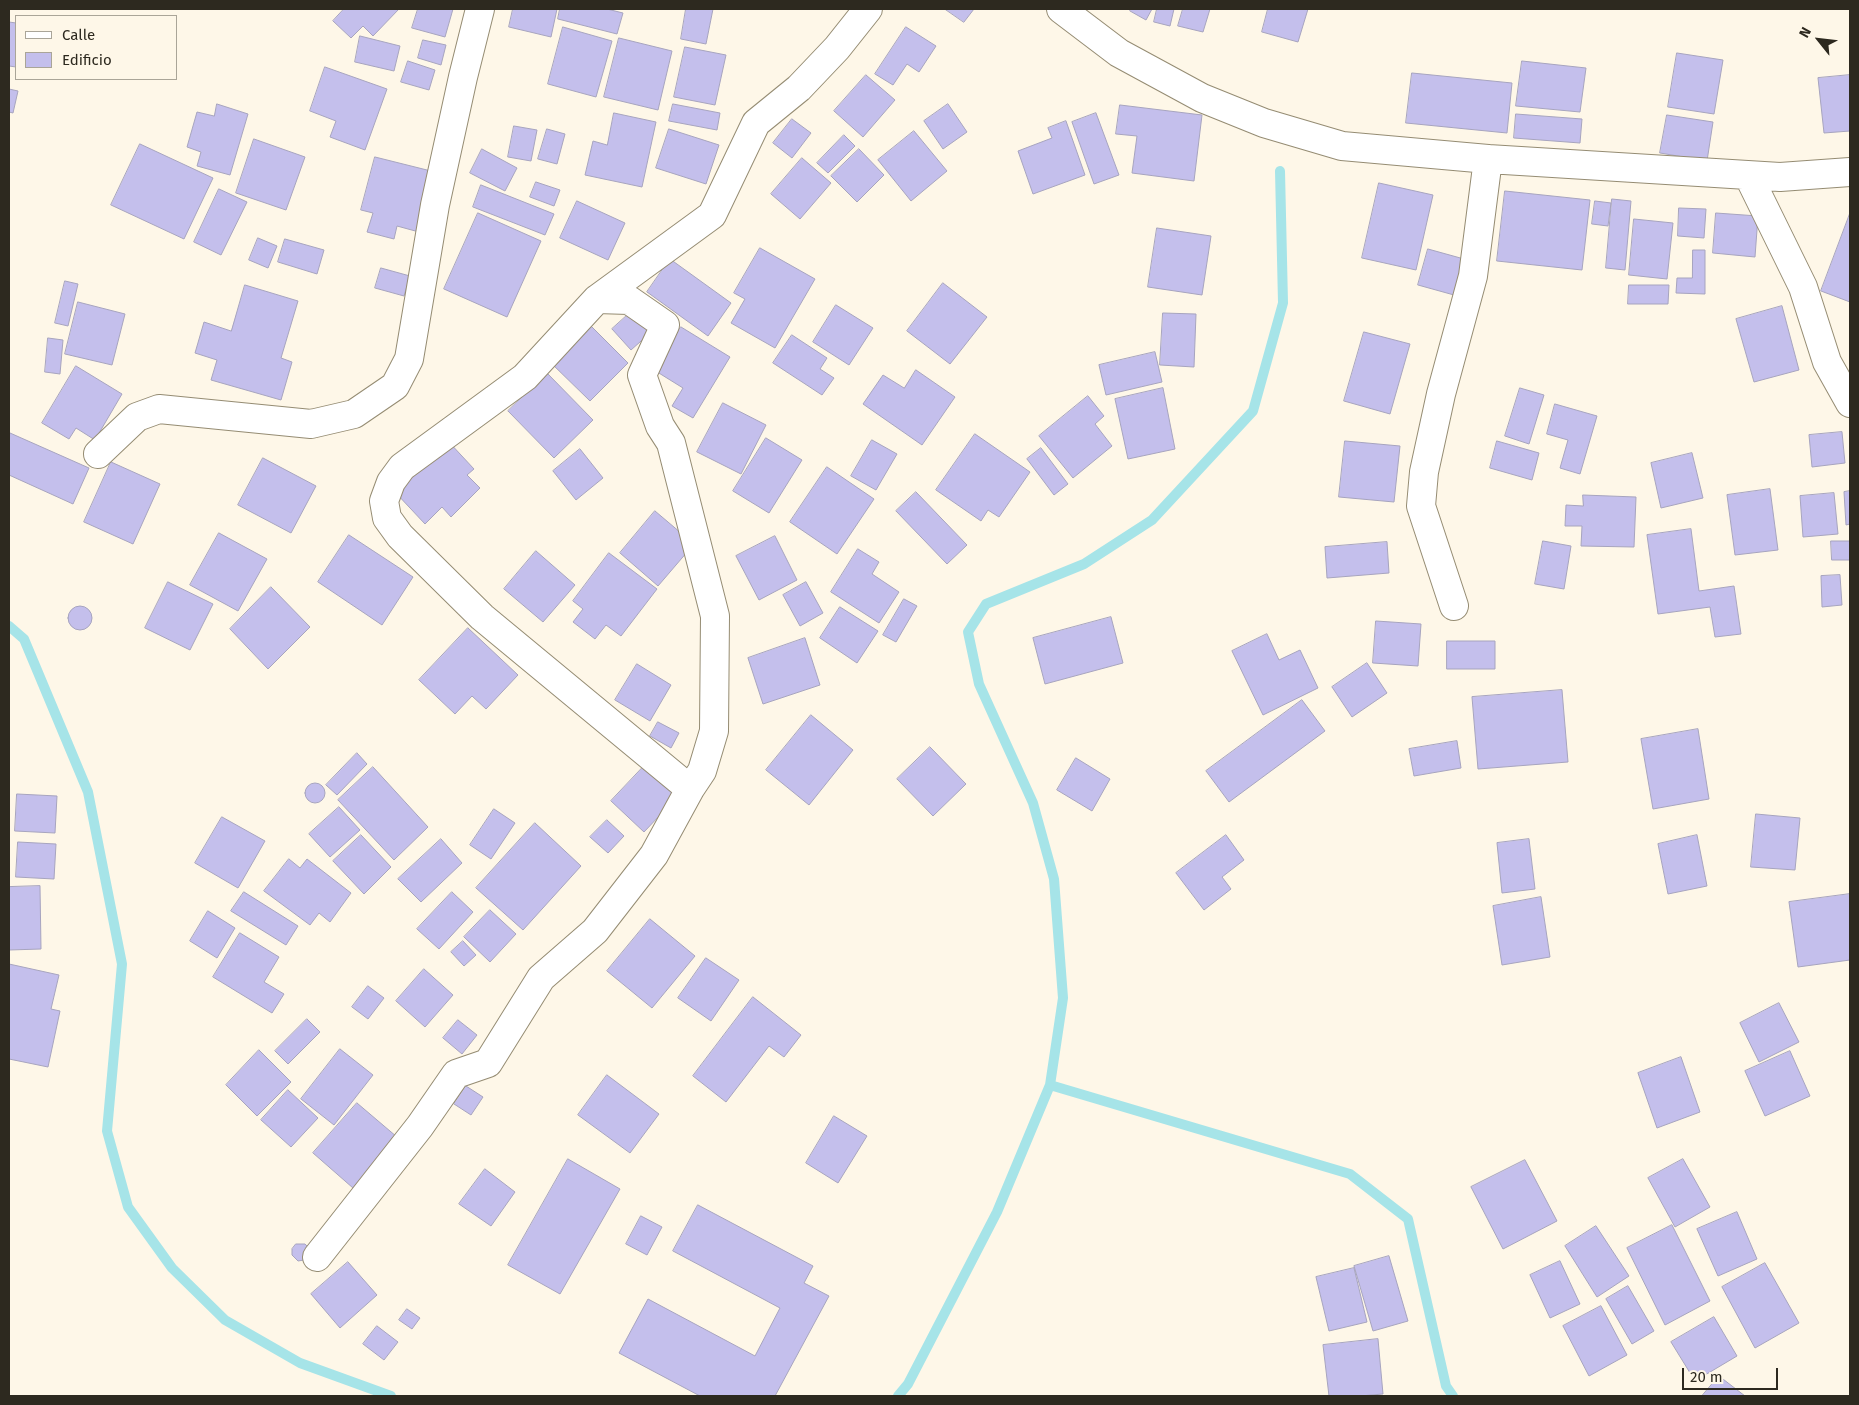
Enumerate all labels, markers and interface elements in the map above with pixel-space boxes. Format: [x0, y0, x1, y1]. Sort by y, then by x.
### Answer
legend [15, 15, 178, 80]
north arrow [1794, 15, 1844, 65]
text: N [1796, 24, 1815, 41]
text: Calle [62, 26, 95, 44]
text: Edificio [62, 51, 112, 69]
scale bar [1684, 1358, 1780, 1390]
text: 20 m [1690, 1368, 1723, 1386]

